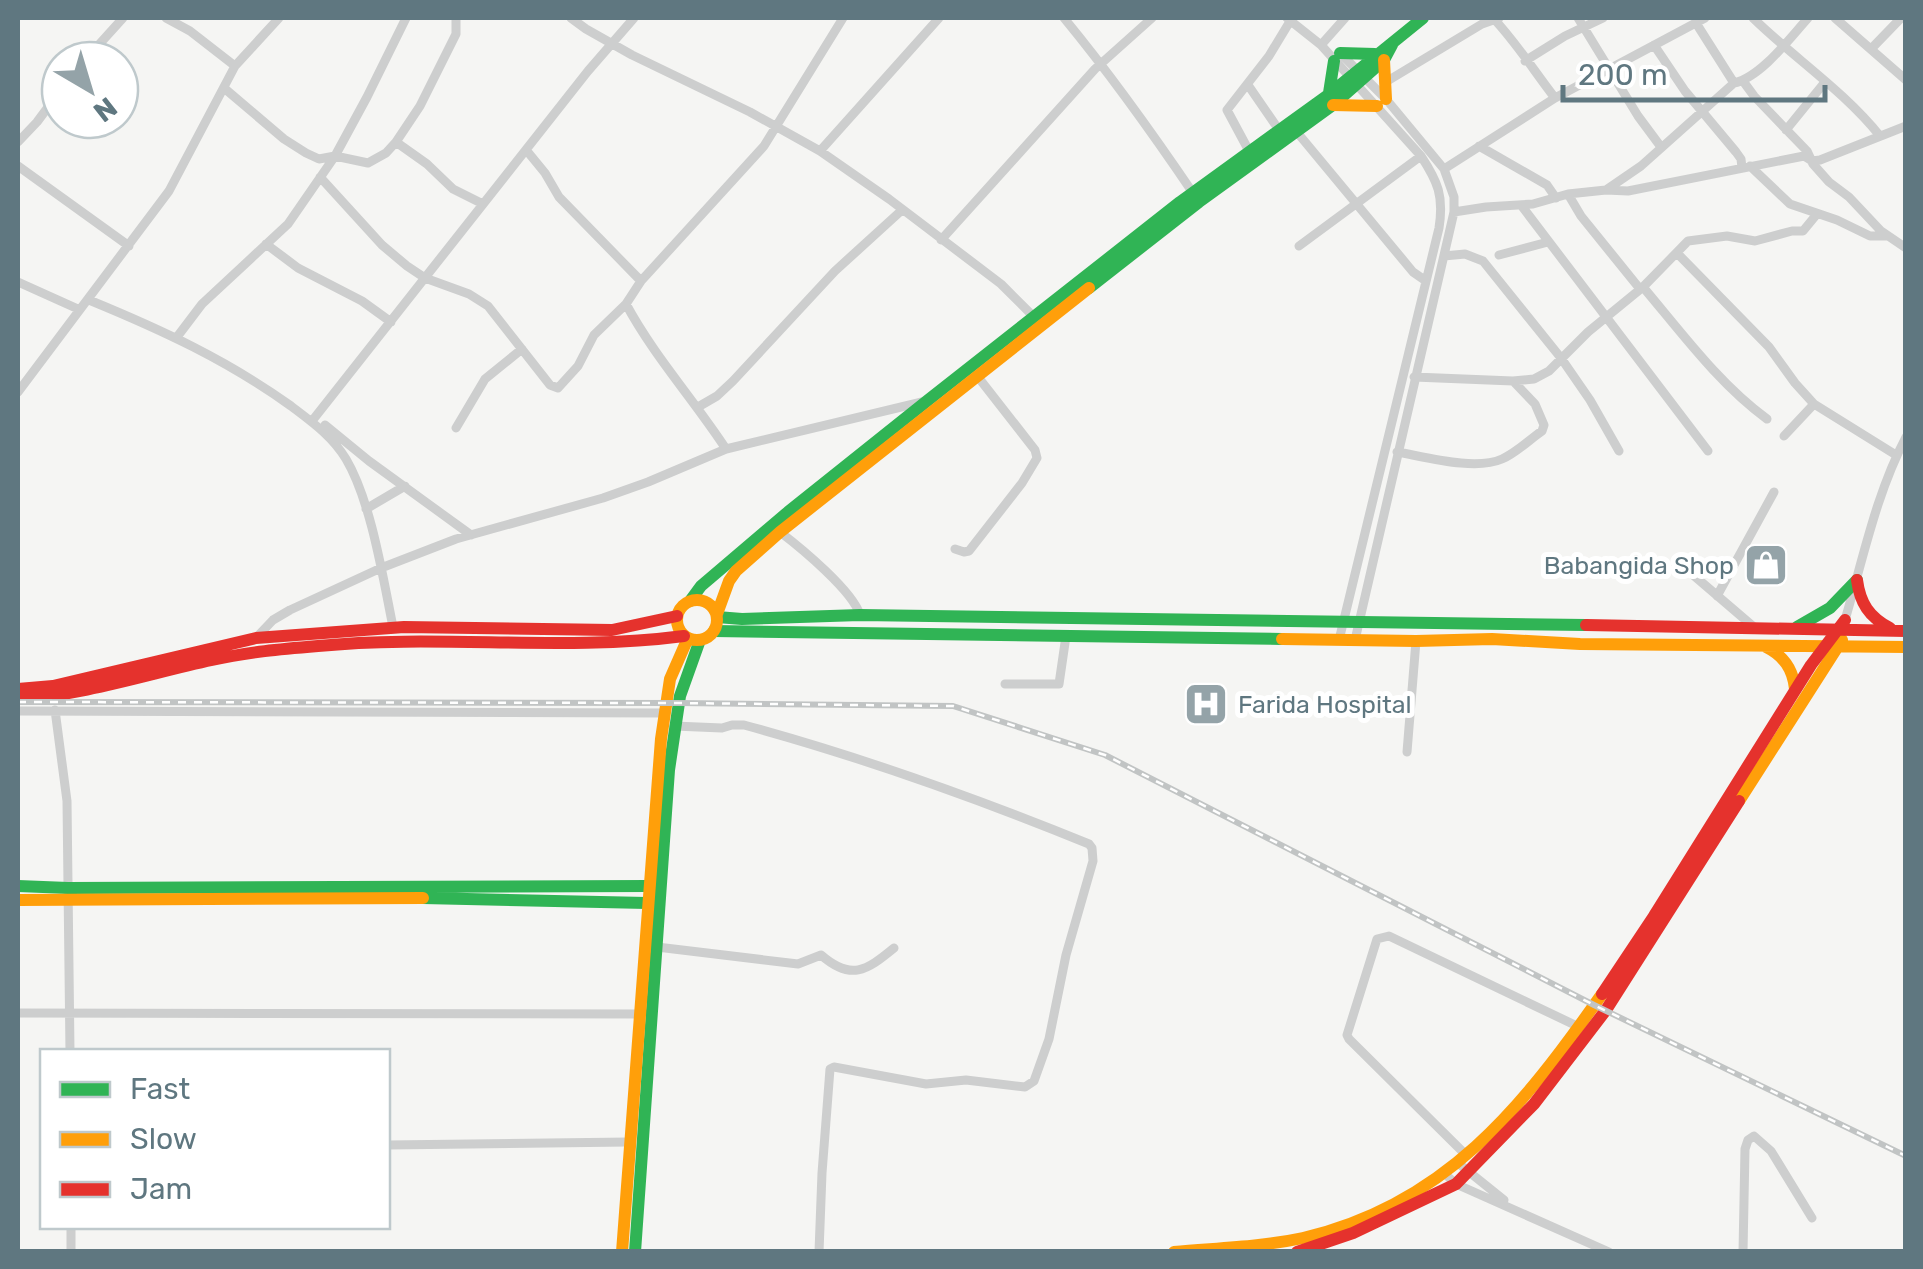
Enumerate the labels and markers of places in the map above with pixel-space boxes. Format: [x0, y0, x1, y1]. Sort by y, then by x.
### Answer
shop icon: Babangida Shop [1743, 542, 1789, 588]
place label: Babangida Shop [1544, 551, 1734, 580]
hospital icon: Farida Hospital [1183, 681, 1229, 727]
place label: Farida Hospital [1238, 690, 1412, 719]

